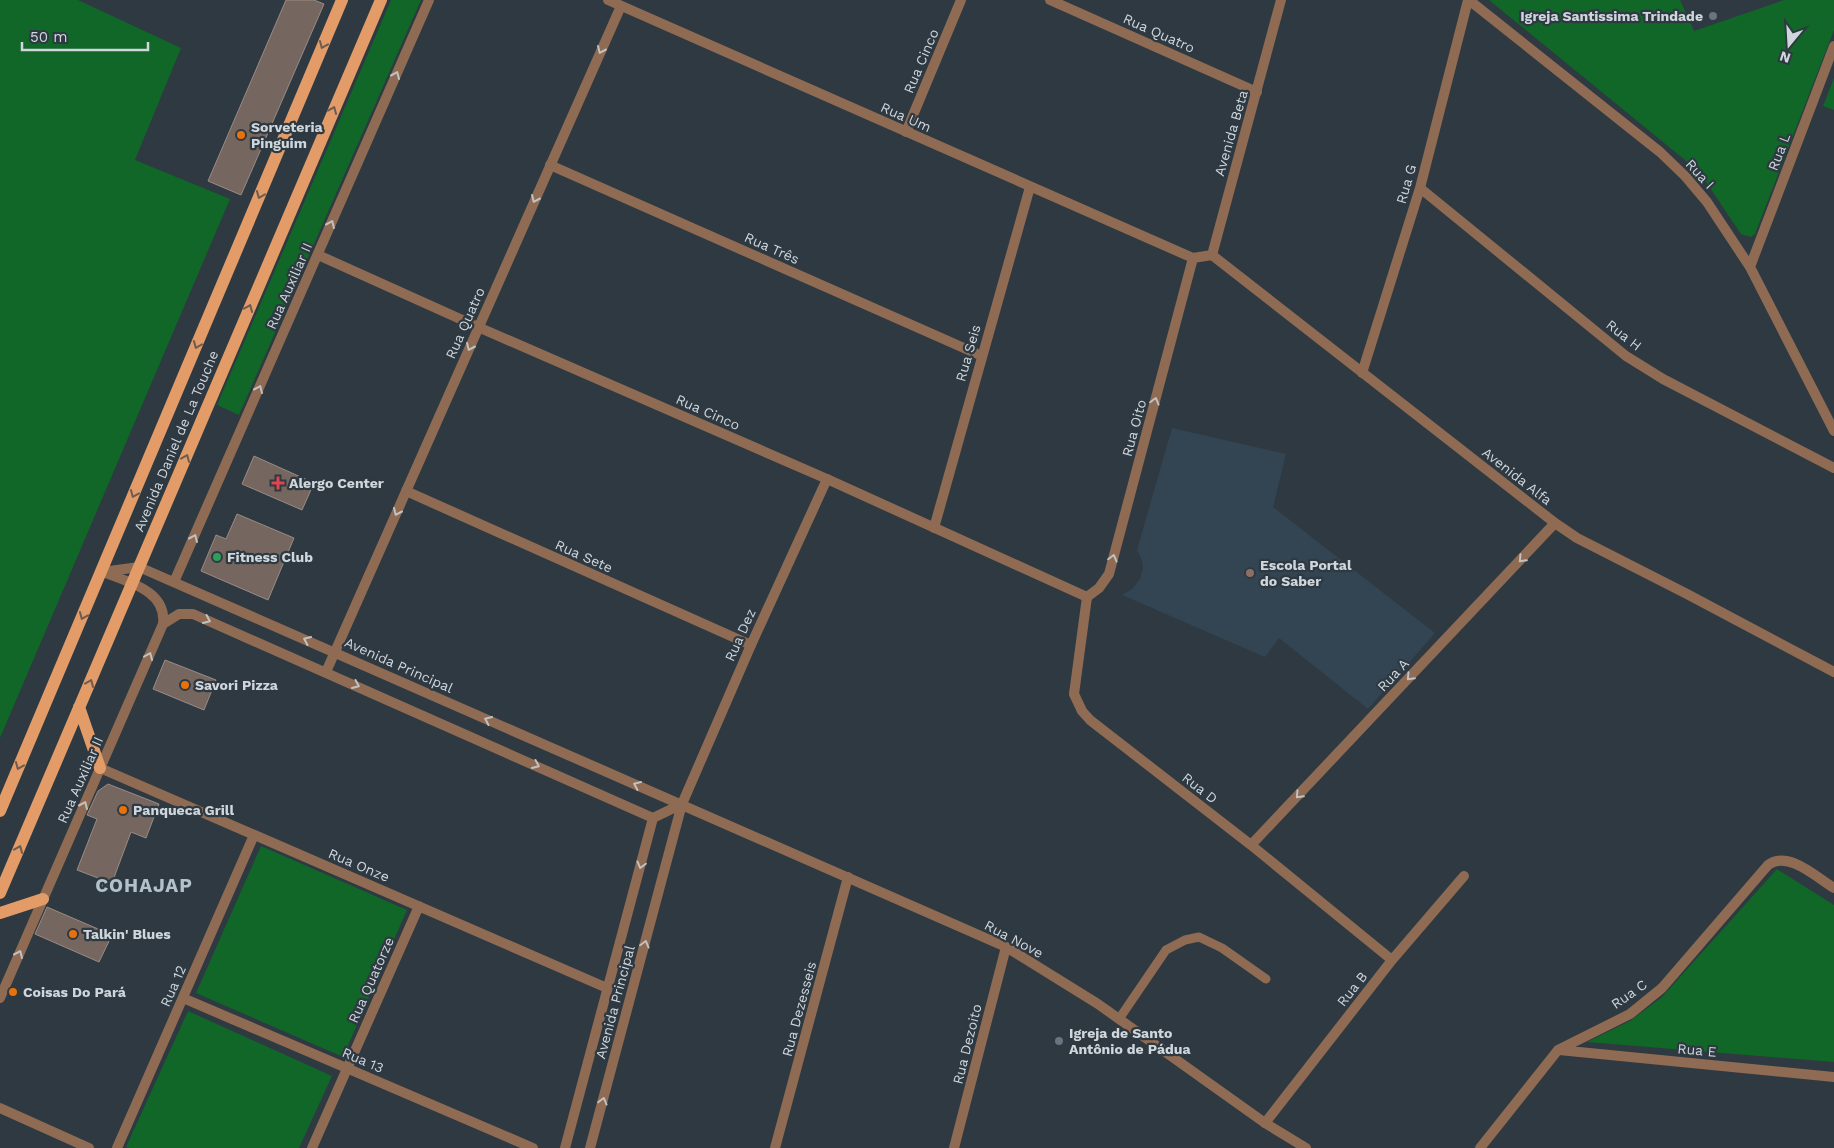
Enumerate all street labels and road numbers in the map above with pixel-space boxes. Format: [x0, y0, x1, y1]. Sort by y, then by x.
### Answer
street label: Rua Quatro [1121, 10, 1197, 56]
street label: Rua Cinco [900, 26, 942, 96]
street label: Avenida Beta [1211, 88, 1251, 178]
street label: Rua Um [878, 99, 934, 135]
street label: Rua L [1765, 131, 1793, 173]
street label: Rua I [1682, 156, 1718, 192]
street label: Rua G [1393, 162, 1419, 206]
street label: Rua Três [742, 229, 802, 267]
street label: Rua Auxiliar II [263, 240, 315, 332]
street label: Rua Quatro [442, 285, 488, 361]
street label: Rua H [1603, 316, 1645, 354]
street label: Rua Seis [952, 323, 984, 383]
street label: Avenida Daniel de La Touche [130, 348, 222, 534]
street label: Rua Cinco [673, 391, 743, 433]
street label: Rua Oito [1119, 398, 1149, 458]
street label: Avenida Alfa [1479, 444, 1555, 508]
street label: Rua Sete [553, 536, 615, 576]
street label: Rua Dez [721, 606, 759, 664]
street label: Avenida Principal [342, 634, 456, 696]
street label: Rua A [1374, 655, 1412, 695]
street label: Rua Auxiliar II [54, 734, 106, 826]
street label: Rua D [1179, 769, 1221, 807]
street label: Rua Onze [326, 845, 392, 885]
street label: Rua Nove [982, 917, 1046, 961]
street label: Rua Quatorze [345, 935, 397, 1025]
street label: Avenida Principal [592, 943, 638, 1061]
street label: Rua Dezesseis [779, 960, 819, 1058]
street label: Rua 12 [157, 963, 189, 1009]
street label: Rua B [1334, 969, 1370, 1009]
street label: Rua C [1608, 976, 1650, 1012]
street label: Rua Dezoito [949, 1002, 985, 1086]
street label: Rua E [1677, 1040, 1717, 1060]
street label: Rua 13 [340, 1044, 386, 1076]

